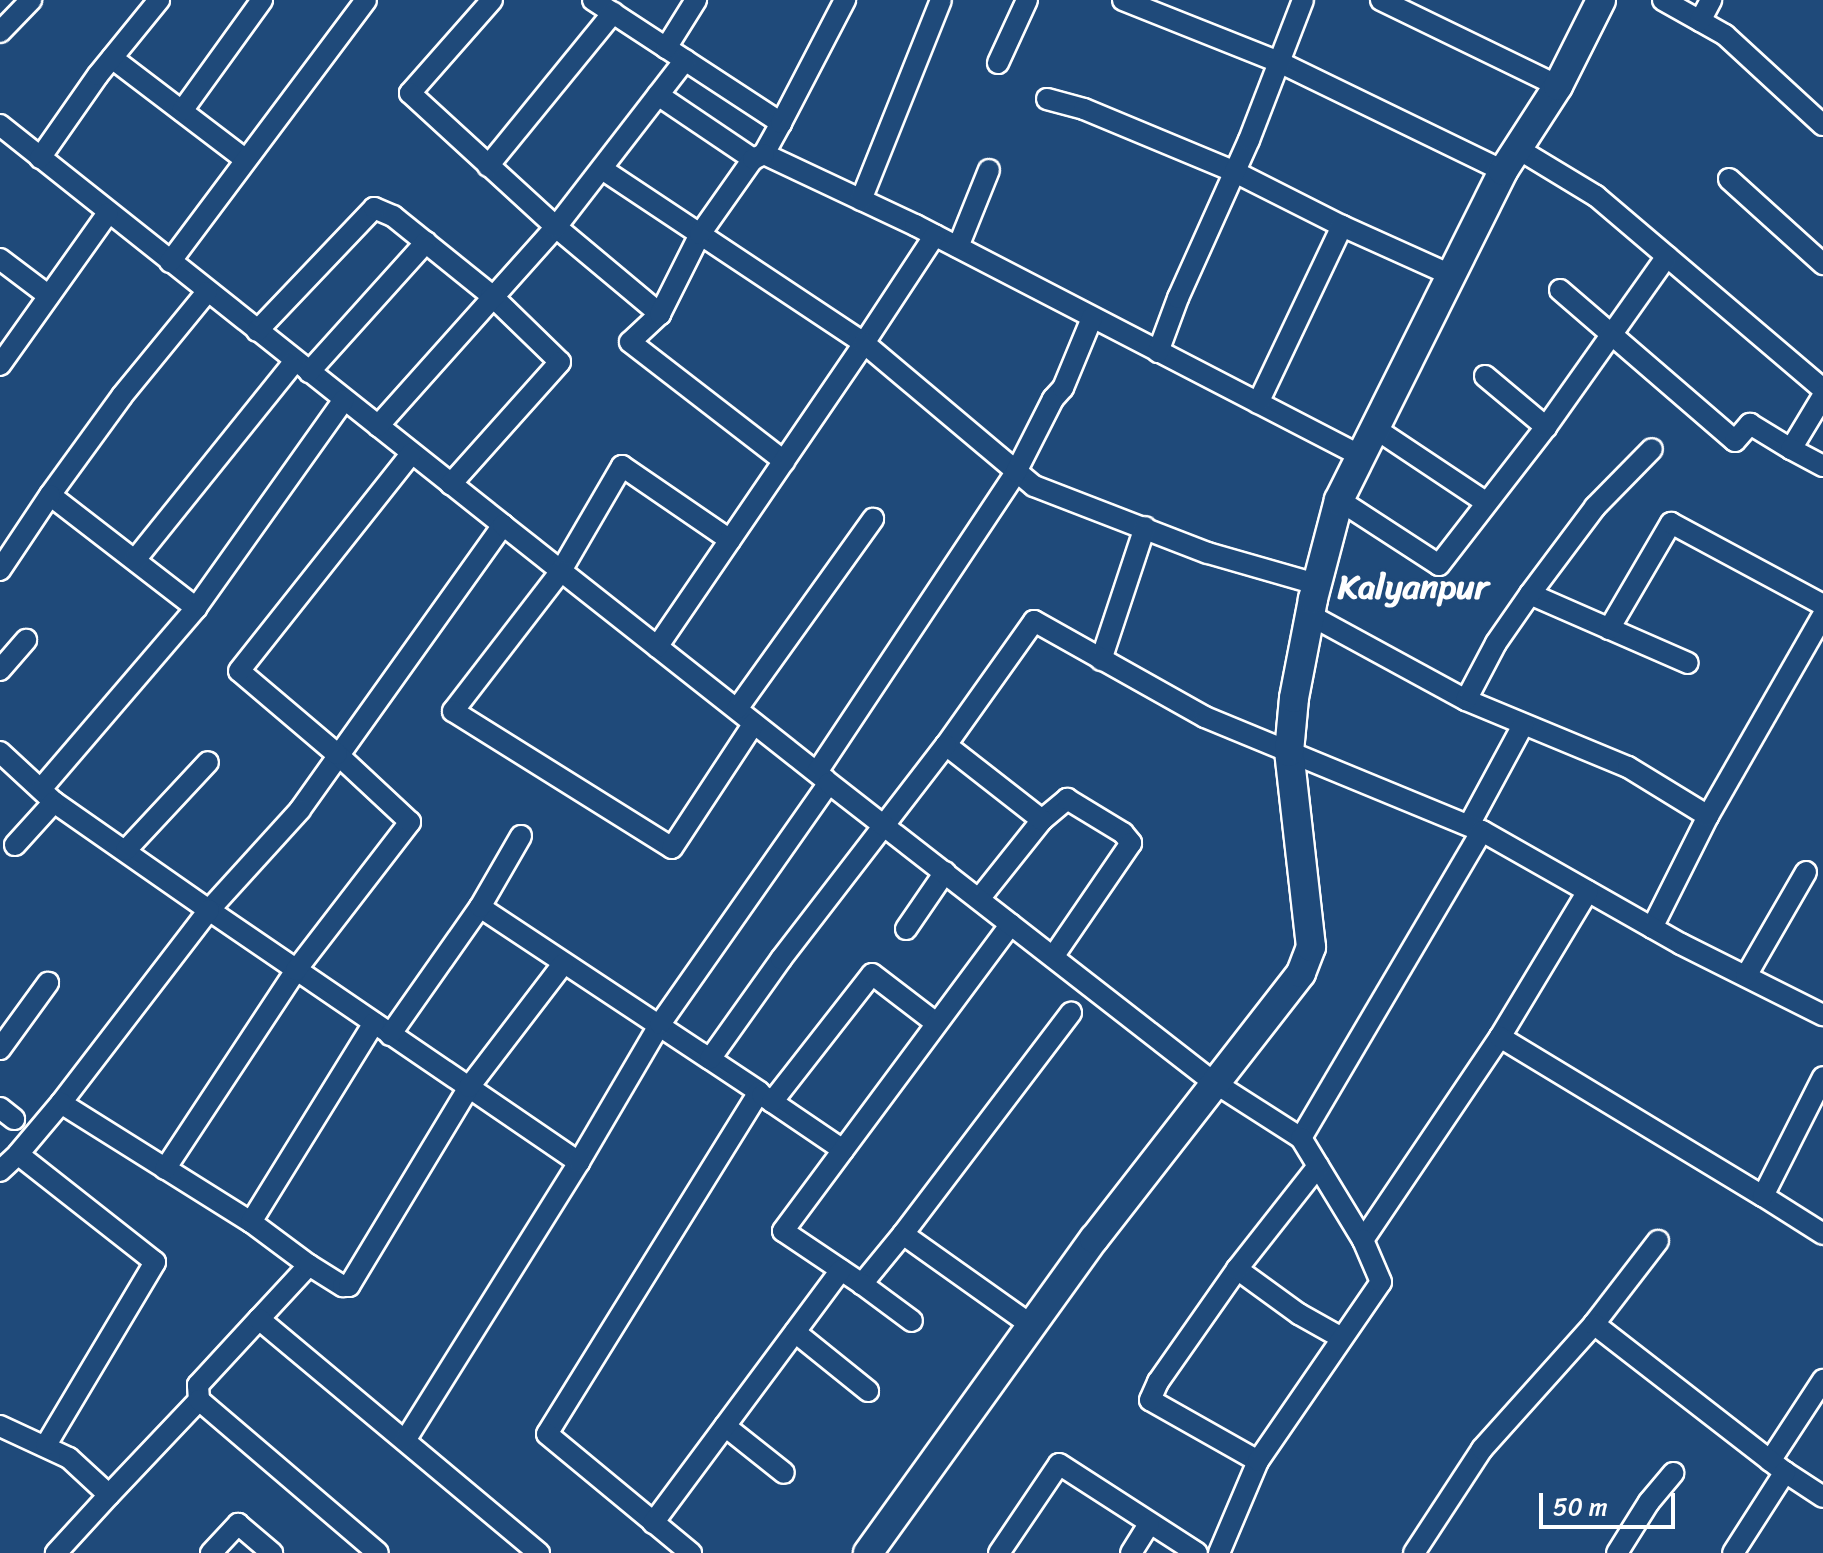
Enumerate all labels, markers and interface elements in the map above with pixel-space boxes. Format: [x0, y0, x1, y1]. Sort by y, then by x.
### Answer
district label: Kalyanpur [1338, 568, 1488, 608]
scale bar [1543, 1477, 1679, 1527]
text: 50 m [1553, 1486, 1608, 1528]

